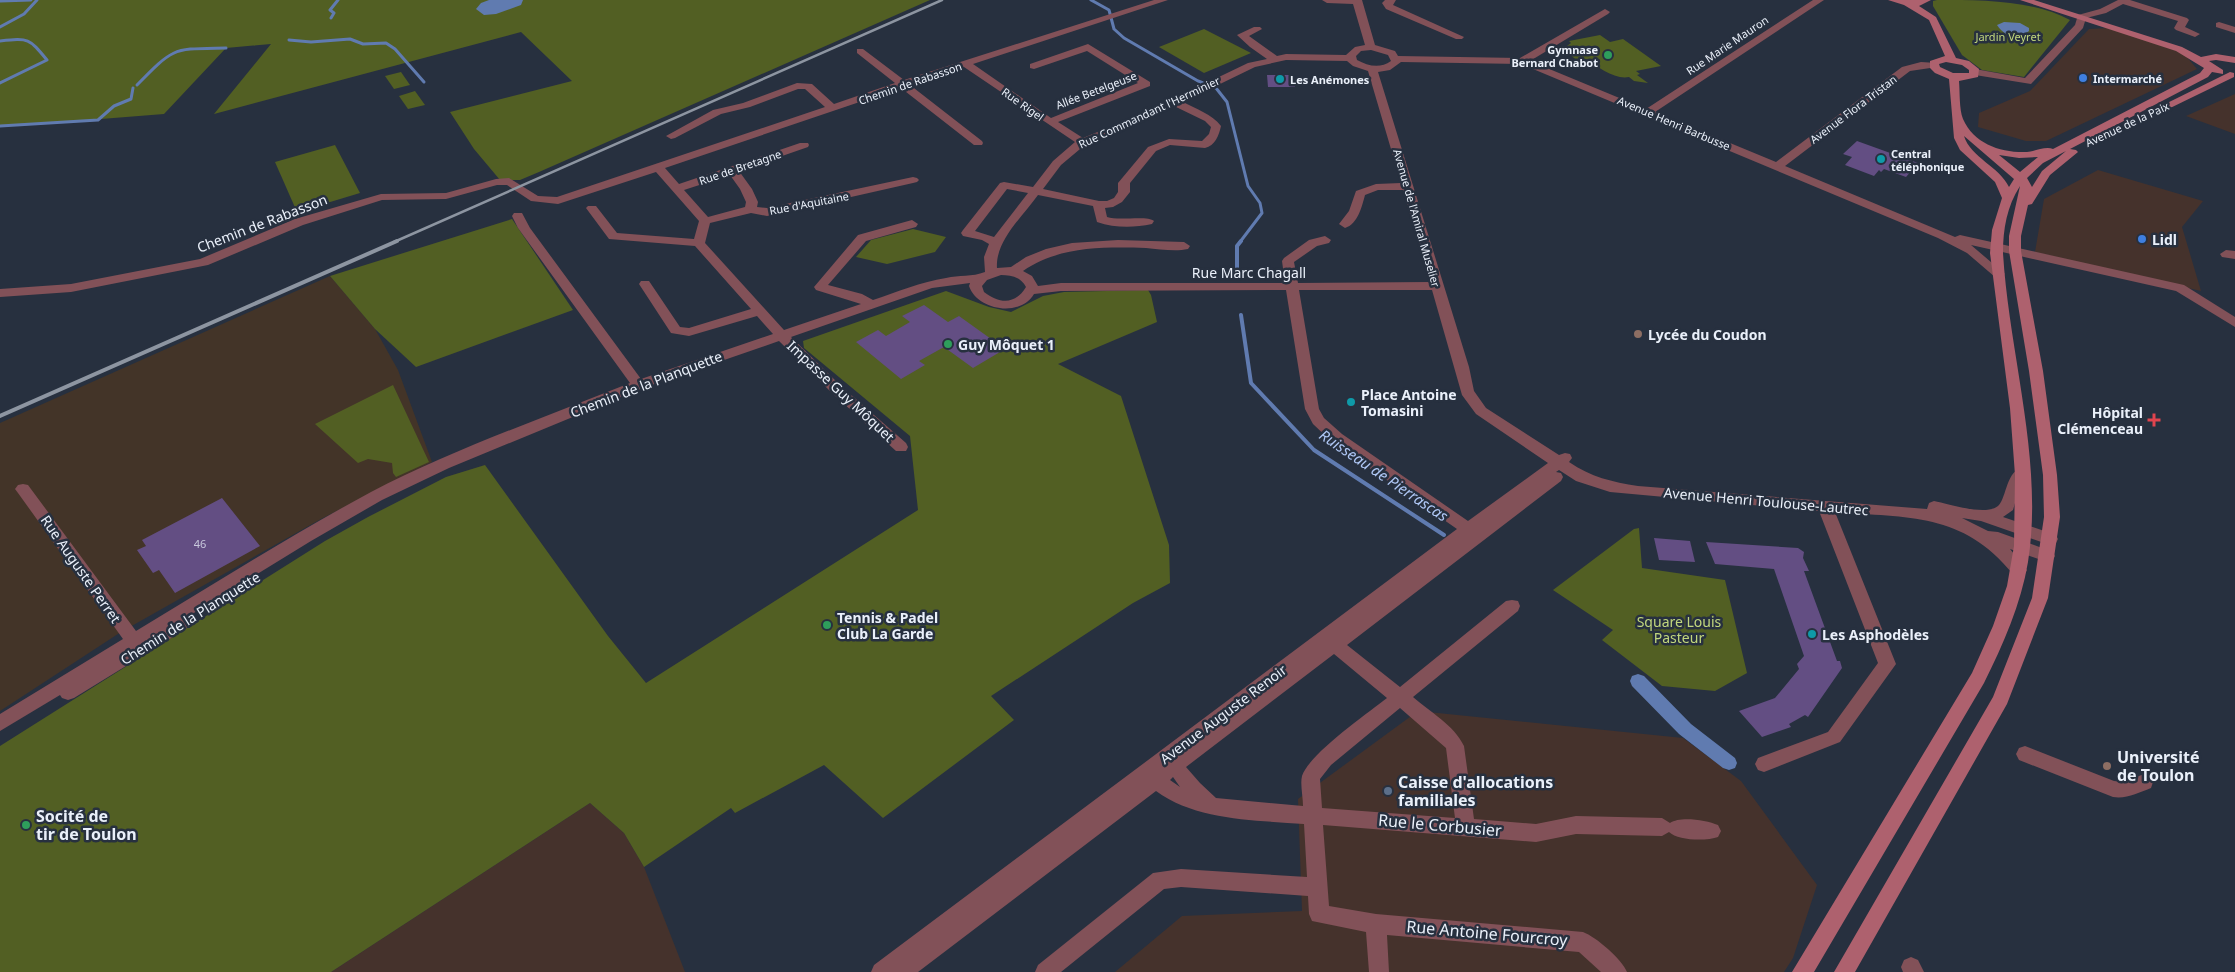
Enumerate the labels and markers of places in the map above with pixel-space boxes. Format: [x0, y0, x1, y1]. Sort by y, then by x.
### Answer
place label: Gymnase Bernard Chabot [1512, 42, 1598, 70]
marker: Gymnase Bernard Chabot [1602, 49, 1614, 61]
place label: Intermarché [2093, 71, 2163, 86]
place label: Les Anémones [1290, 72, 1370, 87]
marker: Intermarché [2077, 72, 2089, 84]
marker: Les Anémones [1274, 73, 1286, 85]
place label: Central téléphonique [1891, 146, 1965, 174]
marker: Central téléphonique [1875, 153, 1887, 165]
place label: Lidl [2152, 230, 2177, 249]
marker: Lidl [2136, 233, 2148, 245]
place label: Lycée du Coudon [1648, 325, 1767, 344]
marker: Lycée du Coudon [1632, 328, 1644, 340]
place label: Guy Môquet 1 [958, 335, 1055, 354]
marker: Guy Môquet 1 [942, 338, 954, 350]
place label: Place Antoine Tomasini [1361, 385, 1457, 420]
marker: Place Antoine Tomasini [1345, 396, 1357, 408]
place label: Hôpital Clémenceau [2057, 403, 2143, 438]
marker: Hôpital Clémenceau [2147, 413, 2161, 427]
place label: Tennis & Padel Club La Garde [837, 608, 938, 643]
marker: Tennis & Padel Club La Garde [821, 619, 833, 631]
place label: Les Asphodèles [1822, 625, 1929, 644]
marker: Les Asphodèles [1806, 628, 1818, 640]
place label: Université de Toulon [2117, 746, 2199, 786]
marker: Université de Toulon [2101, 760, 2113, 772]
place label: Caisse d'allocations familiales [1398, 771, 1553, 811]
marker: Caisse d'allocations familiales [1382, 785, 1394, 797]
place label: Socité de tir de Toulon [36, 805, 137, 845]
marker: Socité de tir de Toulon [20, 819, 32, 831]

